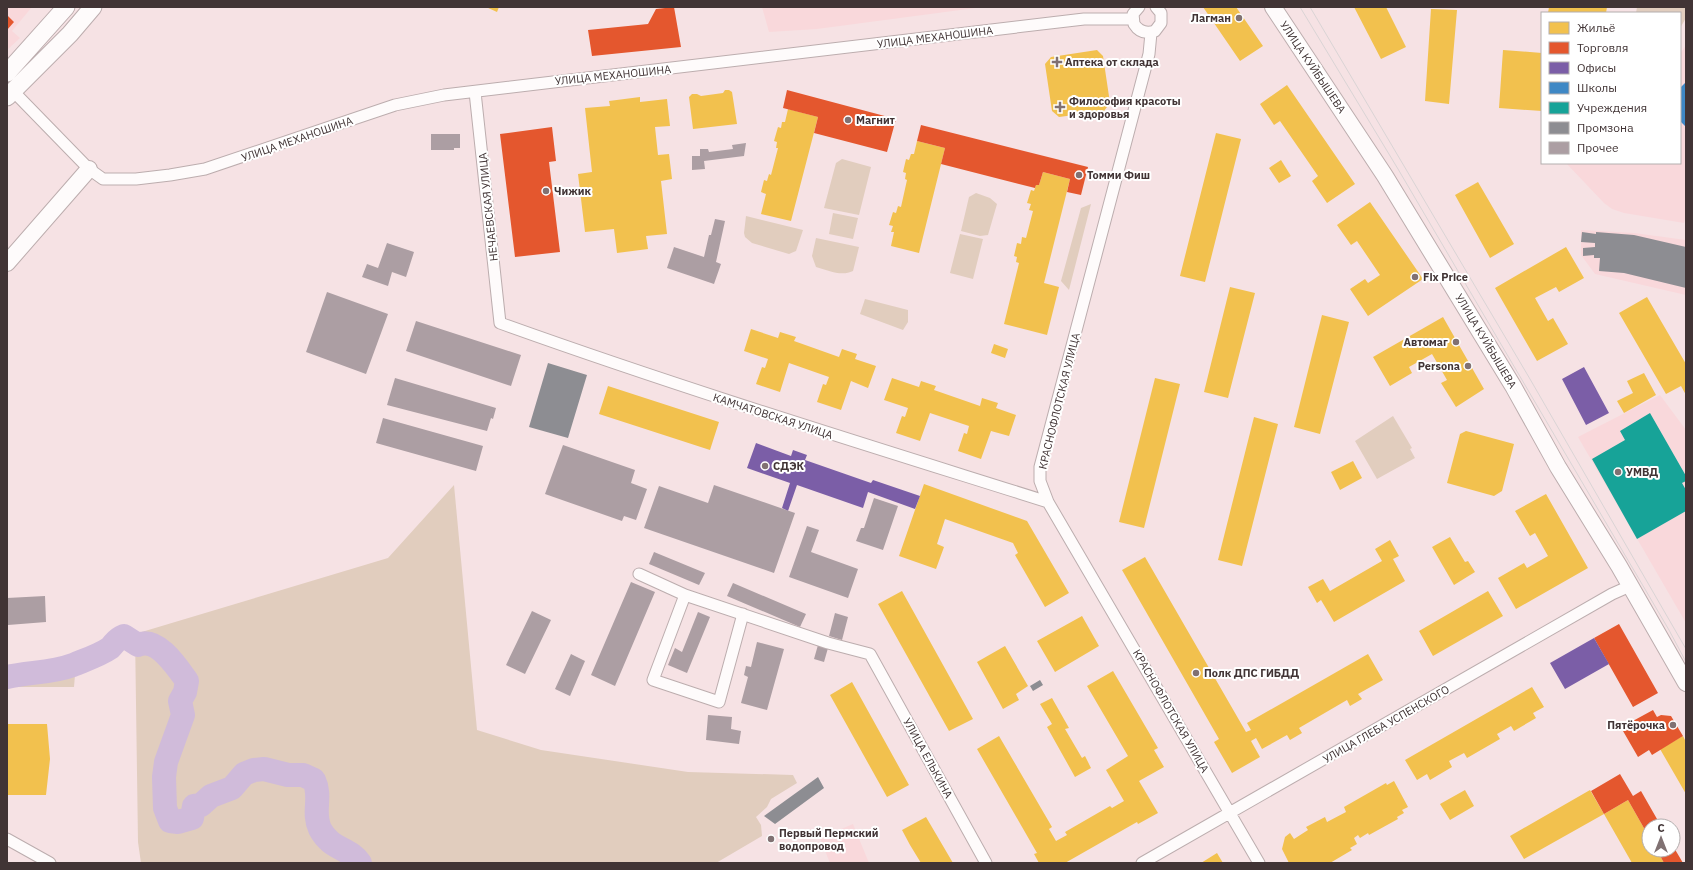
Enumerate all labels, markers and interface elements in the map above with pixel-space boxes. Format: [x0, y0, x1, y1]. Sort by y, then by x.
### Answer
place label: Лагман [1191, 11, 1231, 25]
legend [1541, 12, 1681, 164]
marker: Лагман [1234, 13, 1244, 23]
street label: УЛИЦА КУЙБЫШЕВА [1277, 18, 1349, 116]
text: Жильё [1577, 20, 1616, 35]
street label: УЛИЦА МЕХАНОШИНА [876, 23, 994, 51]
text: Торговля [1577, 40, 1628, 55]
place label: Аптека от склада [1065, 55, 1159, 69]
marker: Аптека от склада [1052, 57, 1062, 67]
text: Офисы [1577, 60, 1616, 75]
street label: УЛИЦА МЕХАНОШИНА [554, 62, 672, 88]
text: Школы [1577, 80, 1617, 95]
place label: Философия красоты и здоровья [1069, 94, 1181, 121]
text: Учреждения [1577, 100, 1647, 115]
marker: Философия красоты и здоровья [1054, 101, 1066, 113]
street label: УЛИЦА МЕХАНОШИНА [239, 113, 355, 165]
place label: Магнит [856, 113, 896, 127]
marker: Магнит [843, 115, 853, 125]
text: Промзона [1577, 120, 1634, 135]
text: Прочее [1577, 140, 1619, 155]
street label: НЕЧАЕВСКАЯ УЛИЦА [475, 152, 501, 262]
place label: Томми Фиш [1087, 168, 1150, 182]
marker: Томми Фиш [1074, 170, 1084, 180]
place label: Чижик [554, 184, 591, 198]
marker: Чижик [541, 186, 551, 196]
place label: Fix Price [1423, 270, 1468, 284]
marker: Fix Price [1410, 272, 1420, 282]
street label: УЛИЦА КУЙБЫШЕВА [1452, 291, 1520, 391]
street label: КРАСНОФЛОТСКАЯ УЛИЦА [1035, 331, 1083, 471]
place label: Автомаг [1403, 335, 1448, 349]
marker: Автомаг [1451, 337, 1461, 347]
place label: Persona [1418, 359, 1460, 373]
marker: Persona [1463, 361, 1473, 371]
street label: КАМЧАТОВСКАЯ УЛИЦА [711, 390, 835, 442]
place label: СДЭК [773, 459, 804, 473]
marker: СДЭК [760, 461, 770, 471]
place label: УМВД [1626, 465, 1658, 479]
marker: УМВД [1613, 467, 1623, 477]
street label: КРАСНОФЛОТСКАЯ УЛИЦА [1130, 647, 1212, 775]
place label: Полк ДПС ГИБДД [1204, 666, 1299, 680]
marker: Полк ДПС ГИБДД [1191, 668, 1201, 678]
street label: УЛИЦА ГЛЕБА УСПЕНСКОГО [1320, 682, 1452, 766]
street label: УЛИЦА ЕЛЬКИНА [900, 715, 956, 801]
place label: Пятёрочка [1607, 718, 1665, 732]
marker: Пятёрочка [1668, 720, 1678, 730]
north arrow [1641, 818, 1681, 858]
text: С [1657, 821, 1665, 835]
place label: Первый Пермский водопровод [779, 826, 879, 853]
marker: Первый Пермский водопровод [766, 834, 776, 844]

